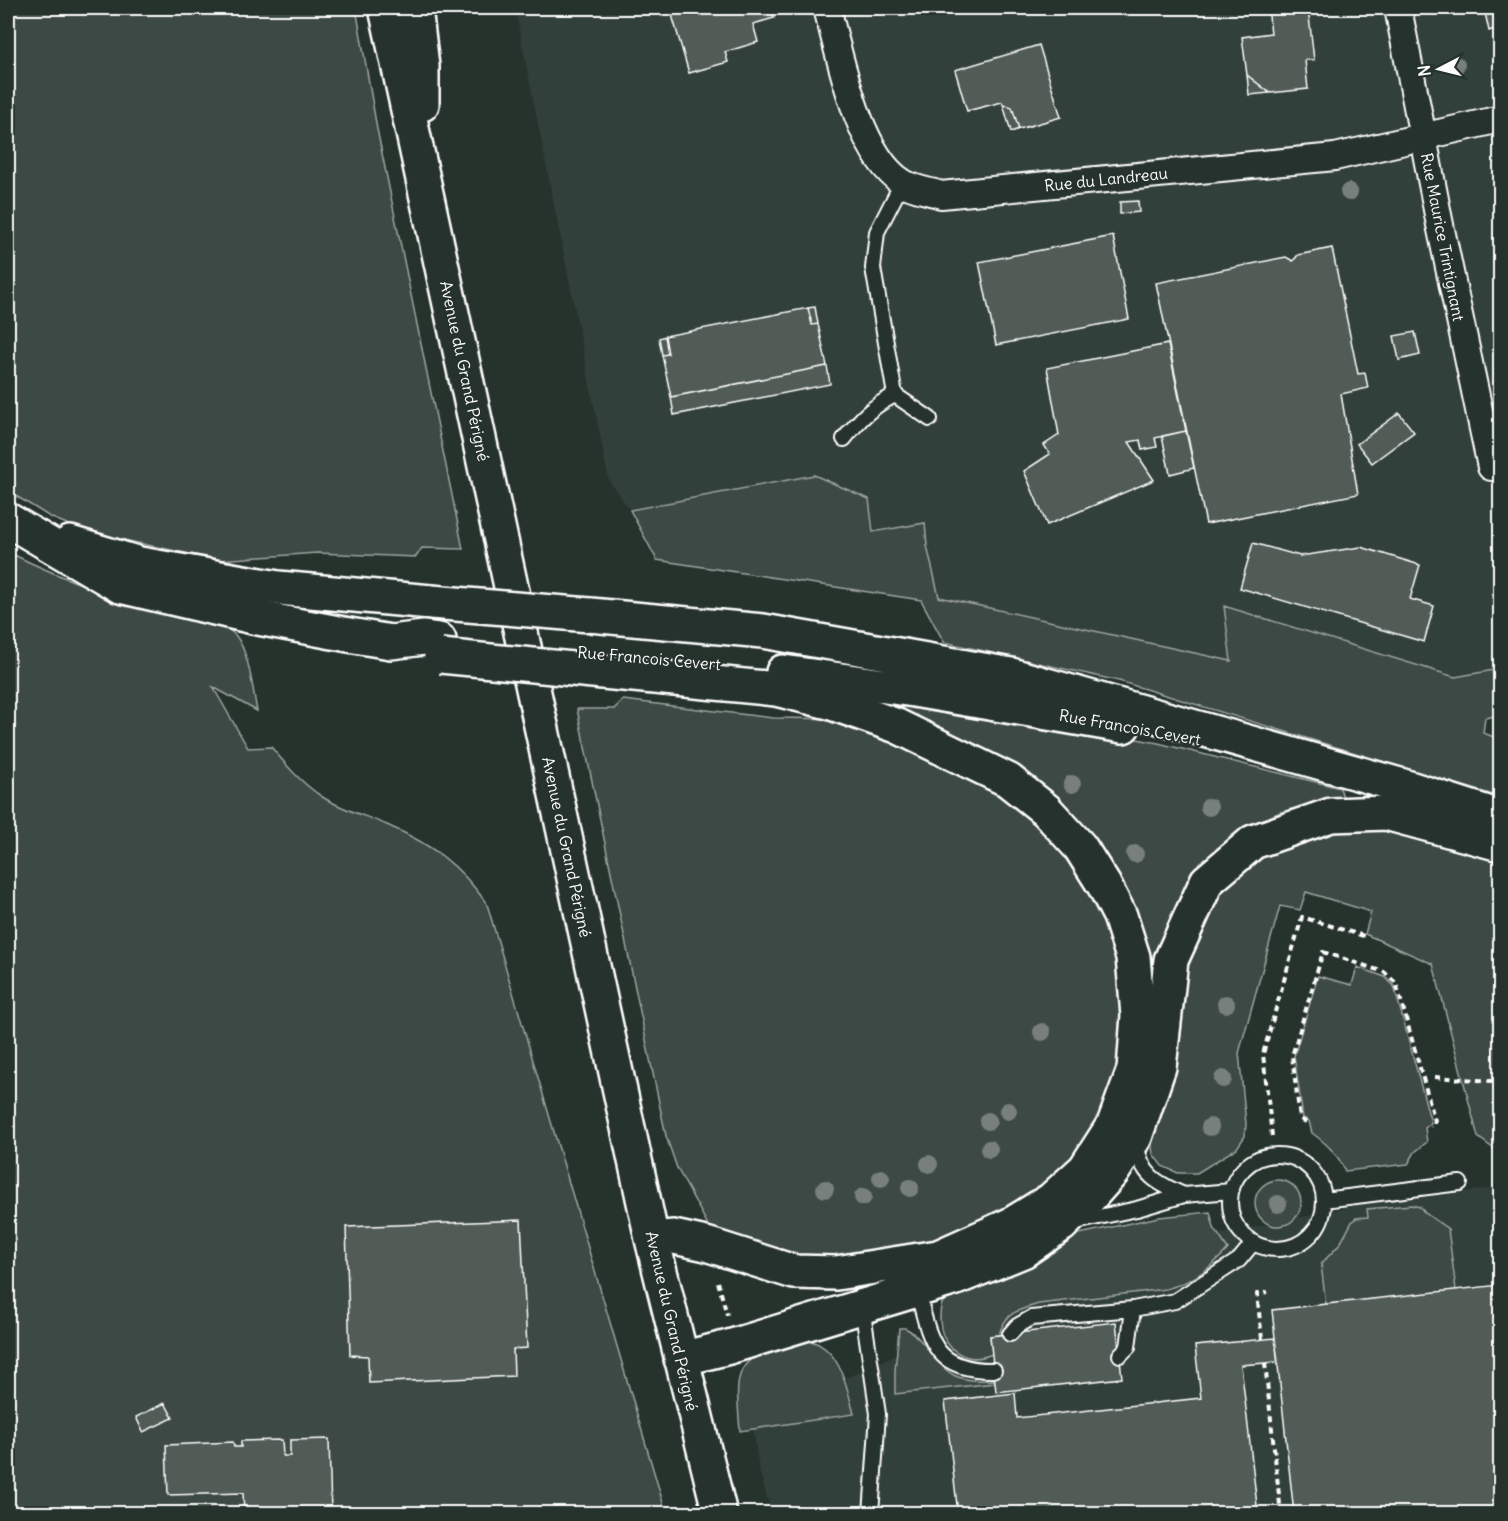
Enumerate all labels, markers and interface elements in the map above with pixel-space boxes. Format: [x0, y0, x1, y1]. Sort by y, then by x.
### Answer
north arrow [1409, 39, 1469, 99]
text: N [1414, 64, 1435, 78]
street label: Rue Maurice Trintignant [1417, 151, 1469, 323]
street label: Rue du Landreau [1043, 163, 1169, 195]
street label: Avenue du Grand Périgné [436, 279, 494, 463]
street label: Rue Francois Cevert [577, 642, 722, 674]
street label: Rue Francois Cevert [1058, 705, 1203, 749]
street label: Avenue du Grand Périgné [538, 755, 596, 939]
street label: Avenue du Grand Périgné [642, 1229, 702, 1413]

